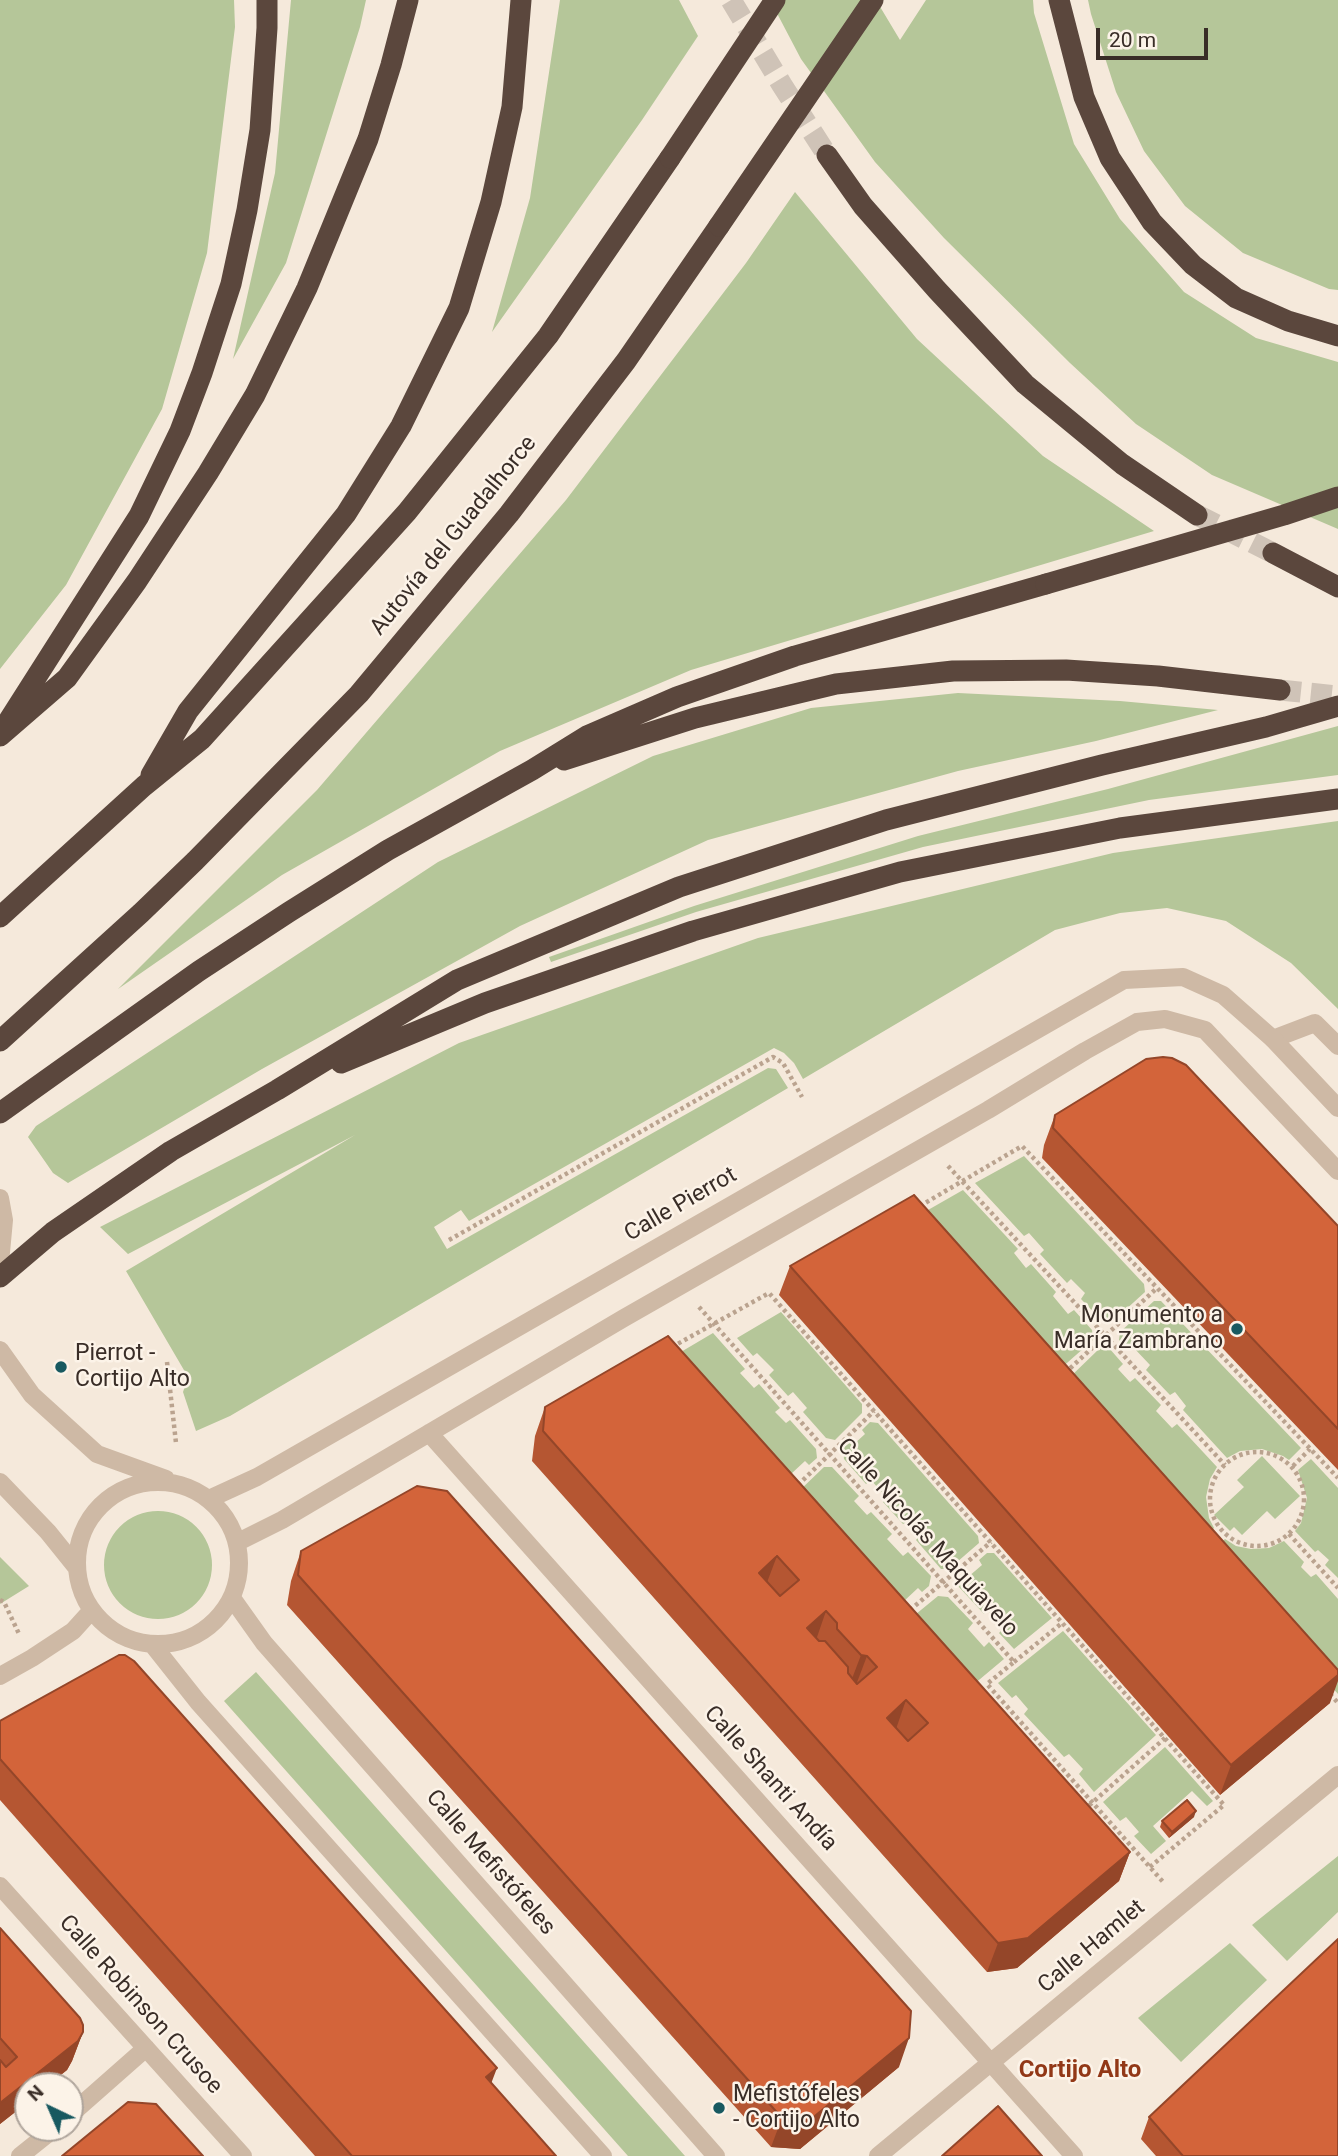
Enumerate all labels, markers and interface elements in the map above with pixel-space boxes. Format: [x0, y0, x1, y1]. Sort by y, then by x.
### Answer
scale bar [1100, 14, 1212, 58]
text: 20 m [1109, 28, 1156, 52]
street label: Autovía del Guadalhorce [365, 431, 543, 641]
street label: Calle Pierrot [620, 1162, 742, 1248]
place label: Monumento a María Zambrano [1054, 1302, 1223, 1356]
marker: Monumento a María Zambrano [1229, 1321, 1245, 1337]
place label: Pierrot - Cortijo Alto [75, 1340, 190, 1394]
marker: Pierrot - Cortijo Alto [53, 1359, 69, 1375]
street label: Calle Nicolás Maquiavelo [831, 1433, 1023, 1643]
street label: Calle Shanti Andía [698, 1701, 842, 1857]
street label: Calle Mefistófeles [419, 1785, 561, 1941]
street label: Calle Hamlet [1033, 1894, 1151, 2000]
street label: Calle Robinson Crusoe [52, 1910, 228, 2100]
district label: Cortijo Alto [1019, 2057, 1141, 2085]
north arrow [14, 2072, 84, 2142]
text: N [23, 2080, 48, 2106]
place label: Mefistófeles - Cortijo Alto [733, 2081, 860, 2135]
marker: Mefistófeles - Cortijo Alto [711, 2100, 727, 2116]

